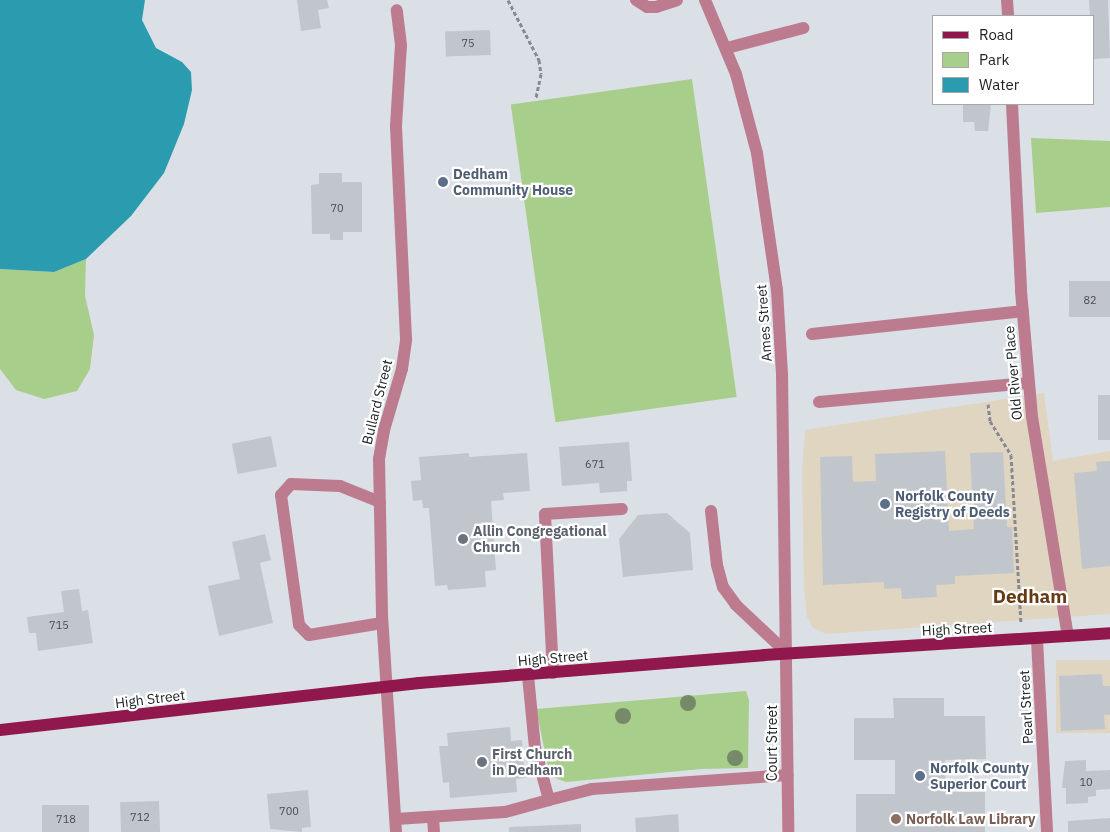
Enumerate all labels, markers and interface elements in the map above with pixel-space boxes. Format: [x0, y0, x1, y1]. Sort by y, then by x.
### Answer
legend [932, 15, 1095, 105]
text: Road [979, 25, 1014, 44]
house number: 75 [461, 36, 475, 50]
text: Park [979, 50, 1009, 69]
text: Water [979, 75, 1019, 94]
place label: Dedham Community House [453, 166, 573, 198]
marker: Dedham Community House [437, 176, 449, 188]
house number: 70 [330, 201, 344, 215]
street label: Ames Street [753, 284, 775, 362]
house number: 82 [1083, 293, 1097, 307]
street label: Old River Place [1000, 325, 1026, 421]
street label: Bullard Street [358, 358, 396, 446]
house number: 671 [585, 457, 605, 471]
place label: Norfolk County Registry of Deeds [895, 488, 1010, 520]
marker: Norfolk County Registry of Deeds [879, 498, 891, 510]
place label: Allin Congregational Church [473, 523, 607, 556]
marker: Allin Congregational Church [457, 533, 469, 545]
district label: Dedham [993, 586, 1067, 608]
house number: 715 [49, 618, 69, 632]
street label: High Street [921, 619, 993, 639]
street label: High Street [517, 647, 589, 669]
street label: Pearl Street [1016, 670, 1036, 744]
street label: High Street [114, 686, 186, 712]
street label: Court Street [764, 705, 780, 781]
place label: First Church in Dedham [492, 746, 572, 779]
marker: First Church in Dedham [476, 756, 488, 768]
place label: Norfolk County Superior Court [930, 760, 1029, 792]
marker: Norfolk County Superior Court [914, 770, 926, 782]
house number: 10 [1079, 775, 1093, 789]
house number: 700 [279, 804, 299, 818]
house number: 712 [130, 810, 150, 824]
place label: Norfolk Law Library [906, 811, 1035, 827]
house number: 718 [56, 812, 76, 826]
marker: Norfolk Law Library [890, 813, 902, 825]

